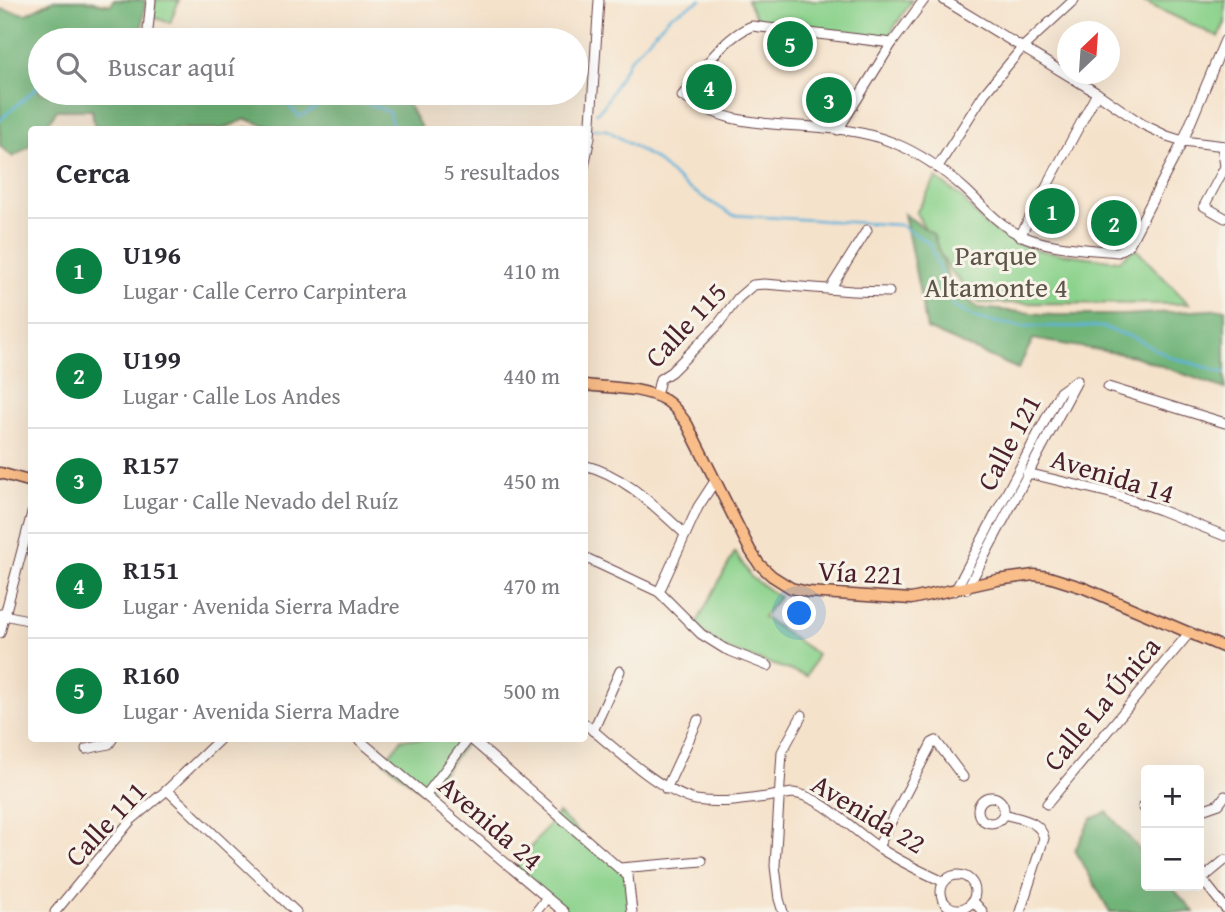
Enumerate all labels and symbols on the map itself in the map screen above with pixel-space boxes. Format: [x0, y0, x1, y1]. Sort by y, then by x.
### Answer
pin: 5 [767, 18, 813, 70]
north arrow [1057, 21, 1120, 84]
pin: 4 [686, 61, 732, 113]
pin: 3 [806, 74, 852, 126]
pin: 1 [1029, 185, 1075, 237]
pin: 2 [1091, 197, 1137, 249]
park label: Parque Altamonte 4 [924, 234, 1068, 307]
street label: Calle 115 [635, 272, 735, 376]
street label: Calle 121 [966, 386, 1050, 498]
street label: Avenida 14 [1046, 437, 1180, 513]
street label: Vía 221 [817, 549, 905, 595]
your location [782, 596, 816, 630]
street label: Calle La Única [1033, 626, 1170, 779]
street label: Avenida 22 [804, 763, 934, 863]
street label: Avenida 24 [430, 765, 552, 879]
street label: Calle 111 [55, 771, 155, 875]

